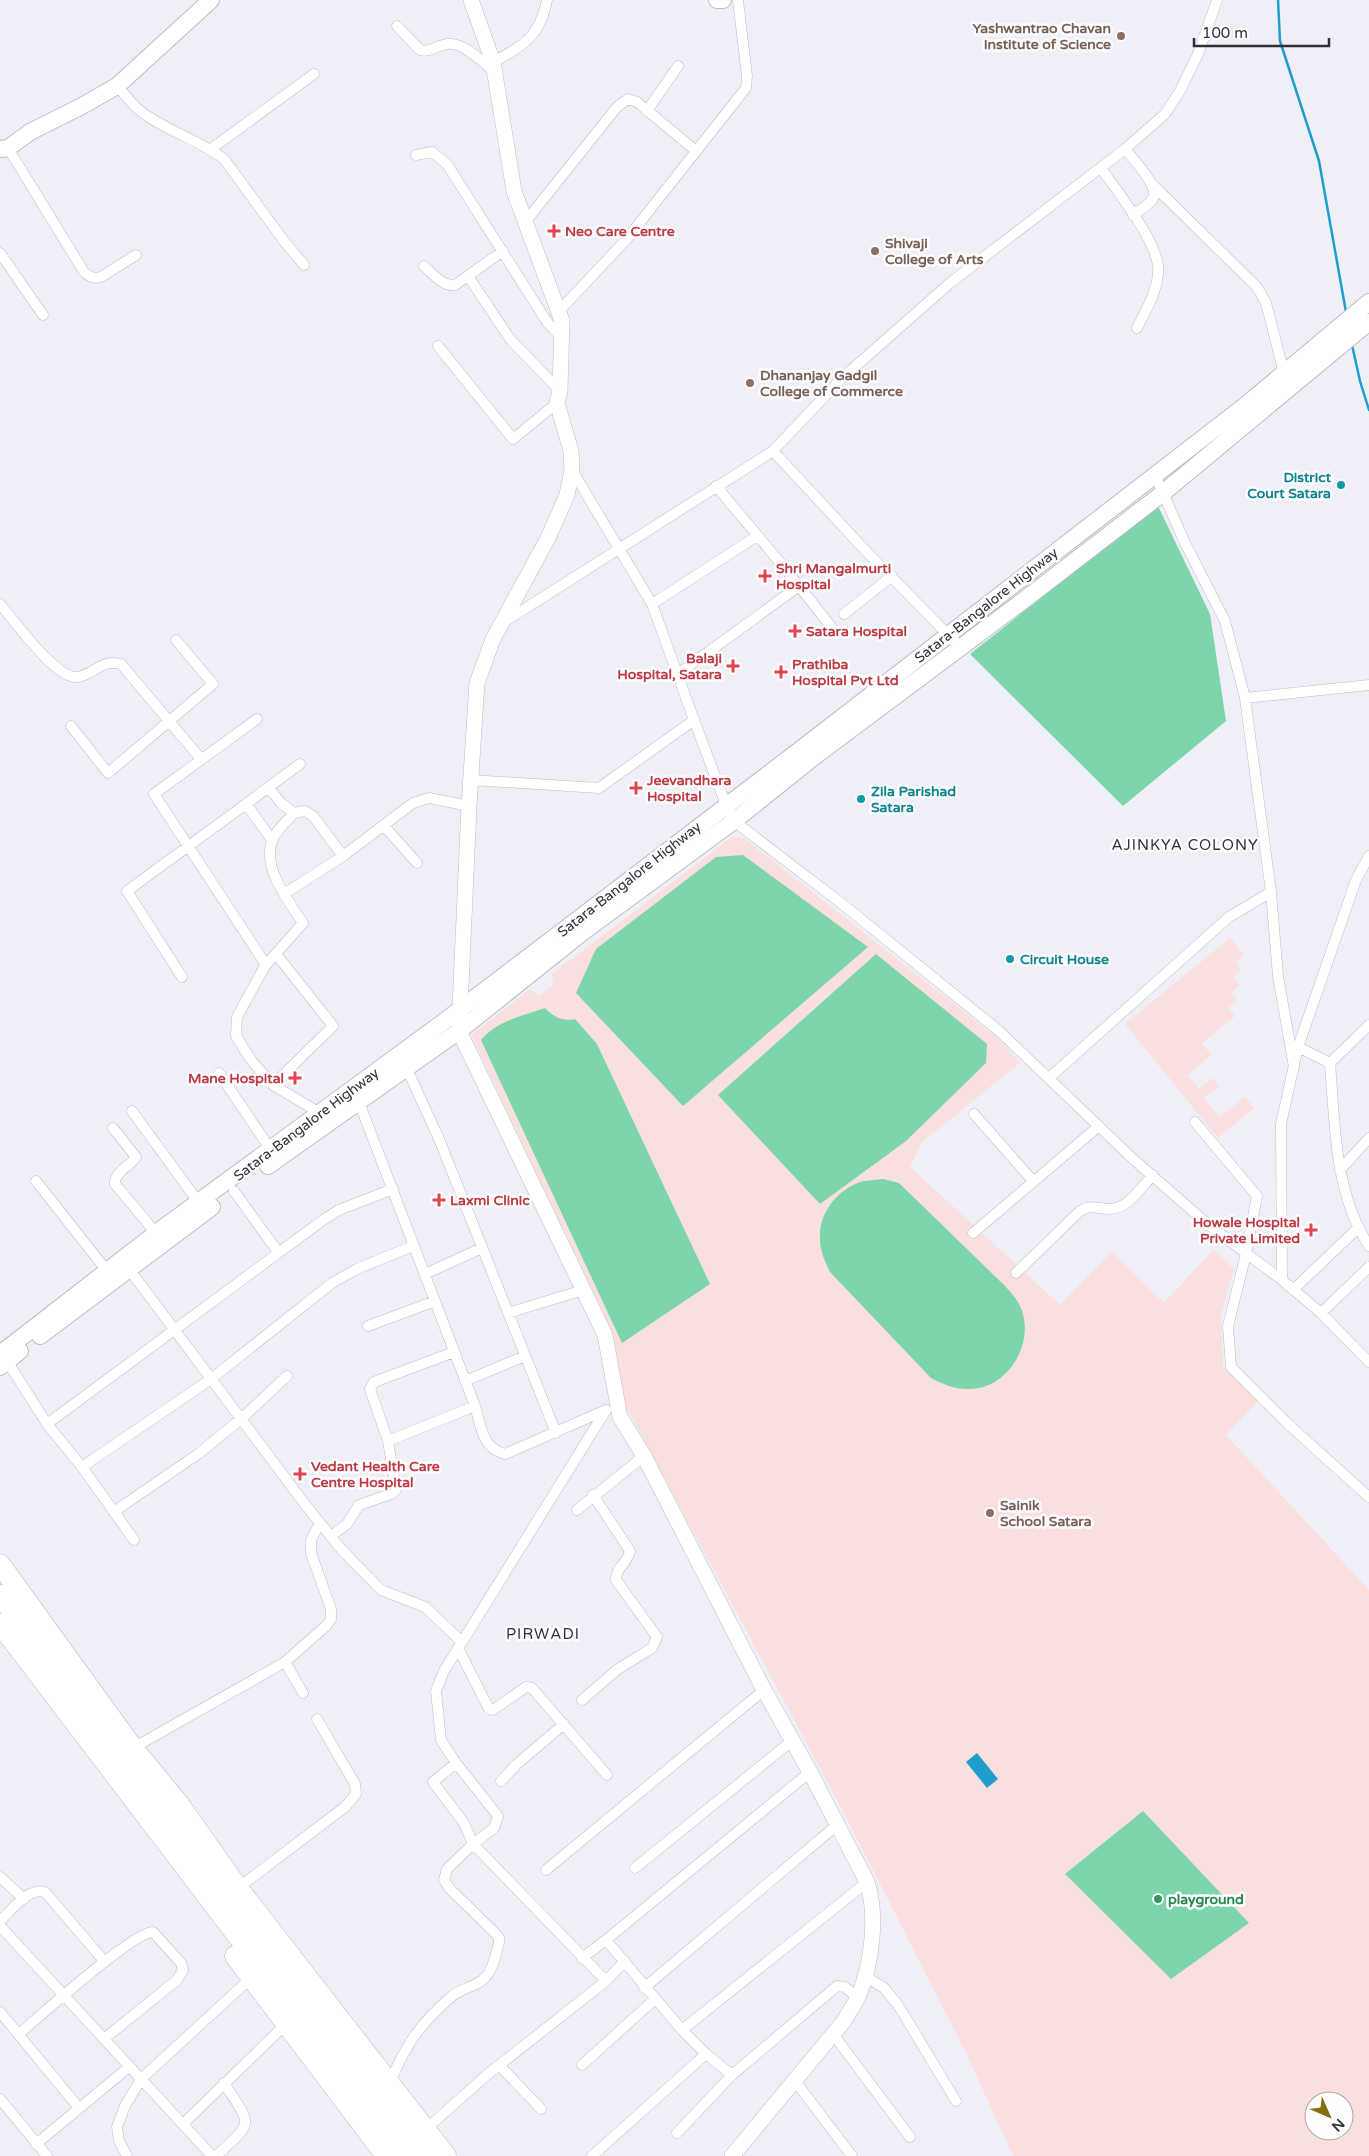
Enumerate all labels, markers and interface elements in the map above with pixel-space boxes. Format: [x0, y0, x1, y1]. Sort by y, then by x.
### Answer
scale bar [1194, 15, 1329, 47]
place label: Yashwantrao Chavan Institute of Science [973, 20, 1111, 53]
text: 100 m [1202, 24, 1248, 42]
marker: Yashwantrao Chavan Institute of Science [1115, 30, 1127, 42]
place label: Neo Care Centre [565, 223, 675, 240]
marker: Neo Care Centre [547, 224, 561, 238]
place label: Shivaji College of Arts [885, 235, 984, 268]
marker: Shivaji College of Arts [869, 245, 881, 257]
place label: Dhananjay Gadgil College of Commerce [760, 367, 903, 400]
marker: Dhananjay Gadgil College of Commerce [744, 377, 756, 389]
place label: District Court Satara [1247, 469, 1332, 502]
marker: District Court Satara [1335, 479, 1347, 491]
street label: Satara-Bangalore Highway [911, 544, 1062, 667]
place label: Shri Mangalmurti Hospital [776, 560, 891, 593]
marker: Shri Mangalmurti Hospital [758, 569, 772, 583]
place label: Satara Hospital [806, 623, 907, 640]
marker: Satara Hospital [788, 624, 802, 638]
place label: Balaji Hospital, Satara [617, 650, 722, 683]
place label: Prathiba Hospital Pvt Ltd [792, 656, 899, 689]
marker: Balaji Hospital, Satara [726, 659, 740, 673]
marker: Prathiba Hospital Pvt Ltd [774, 665, 788, 679]
place label: Jeevandhara Hospital [646, 772, 732, 805]
marker: Jeevandhara Hospital [629, 781, 643, 795]
place label: Zila Parishad Satara [871, 783, 956, 816]
marker: Zila Parishad Satara [855, 793, 867, 805]
street label: Satara-Bangalore Highway [554, 818, 705, 941]
district label: AJINKYA COLONY [1111, 836, 1259, 854]
place label: Circuit House [1020, 951, 1109, 968]
marker: Circuit House [1004, 953, 1016, 965]
street label: Satara-Bangalore Highway [230, 1064, 383, 1185]
place label: Mane Hospital [188, 1070, 284, 1087]
marker: Mane Hospital [288, 1071, 302, 1085]
place label: Laxmi Clinic [450, 1192, 530, 1209]
marker: Laxmi Clinic [432, 1193, 446, 1207]
place label: Howale Hospital Private Limited [1193, 1214, 1300, 1247]
marker: Howale Hospital Private Limited [1304, 1223, 1318, 1237]
place label: Vedant Health Care Centre Hospital [311, 1458, 440, 1491]
marker: Vedant Health Care Centre Hospital [293, 1467, 307, 1481]
place label: Sainik School Satara [1000, 1497, 1092, 1530]
marker: Sainik School Satara [984, 1507, 996, 1519]
district label: PIRWADI [506, 1625, 580, 1643]
place label: playground [1168, 1891, 1244, 1908]
marker: playground [1152, 1893, 1164, 1905]
north arrow [1304, 2091, 1354, 2141]
text: N [1328, 2115, 1348, 2135]

